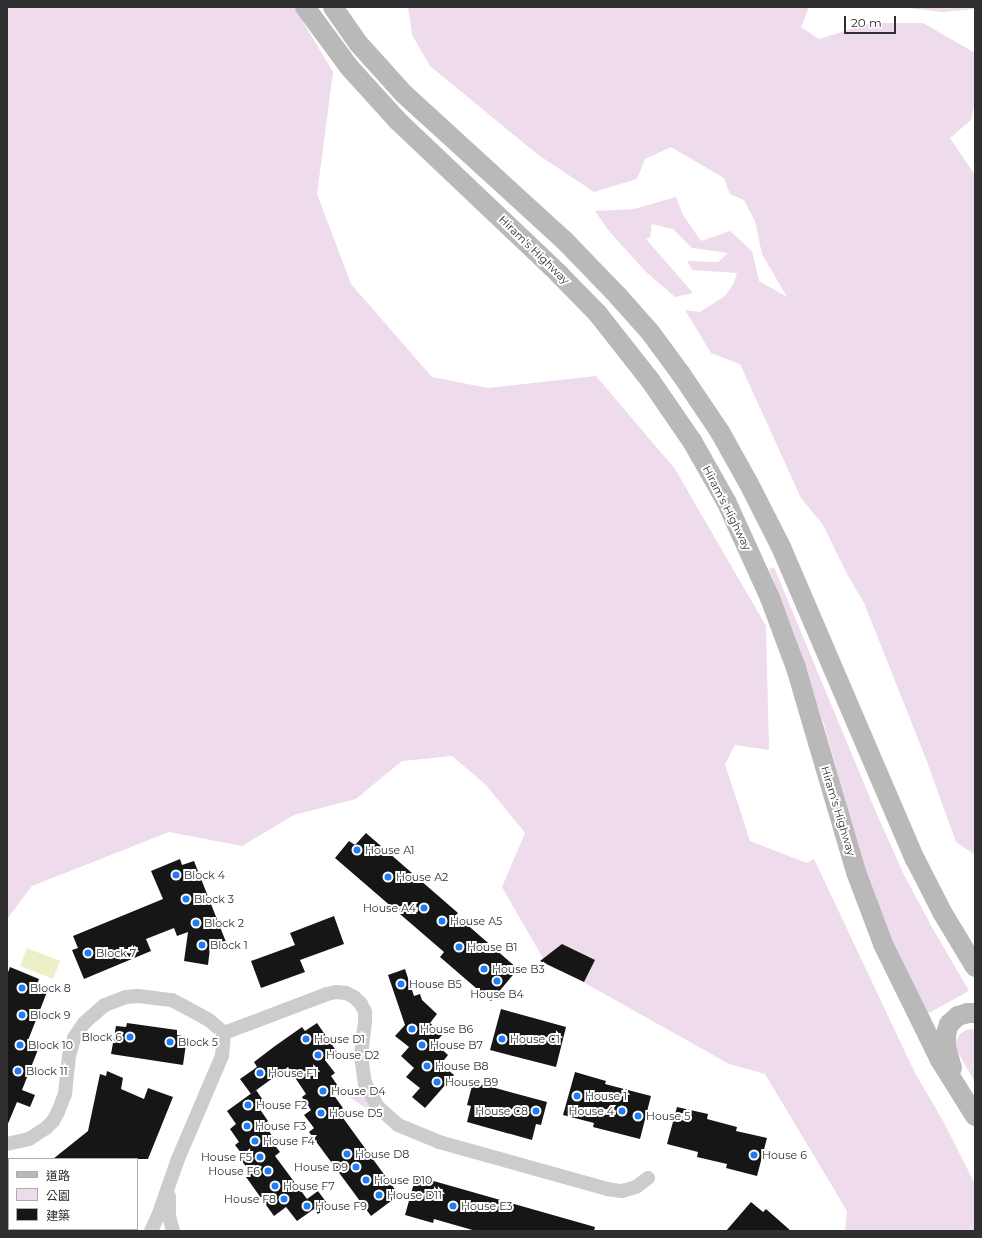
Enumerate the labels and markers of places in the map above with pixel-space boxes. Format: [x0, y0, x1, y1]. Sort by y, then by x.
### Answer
place label: House A1 [365, 843, 415, 857]
marker: House A1 [352, 845, 362, 855]
place label: Block 4 [184, 868, 225, 882]
marker: Block 4 [171, 870, 181, 880]
place label: House A2 [396, 870, 448, 884]
marker: House A2 [383, 872, 393, 882]
place label: Block 3 [194, 892, 234, 906]
marker: Block 3 [181, 894, 191, 904]
place label: House A4 [363, 901, 416, 915]
marker: House A4 [419, 903, 429, 913]
place label: House A5 [450, 914, 502, 928]
place label: Block 2 [204, 916, 244, 930]
marker: House A5 [437, 916, 447, 926]
marker: Block 2 [191, 918, 201, 928]
place label: Block 1 [210, 938, 248, 952]
marker: Block 1 [197, 940, 207, 950]
place label: House B1 [467, 940, 517, 954]
marker: House B1 [454, 942, 464, 952]
place label: Block 7 [96, 946, 136, 960]
marker: Block 7 [83, 948, 93, 958]
place label: House B3 [492, 962, 545, 976]
marker: House B3 [479, 964, 489, 974]
marker: House B4 [492, 976, 502, 986]
place label: House B5 [409, 977, 462, 991]
marker: House B5 [396, 979, 406, 989]
place label: Block 8 [30, 981, 71, 995]
marker: Block 8 [17, 983, 27, 993]
place label: House B4 [470, 987, 524, 1001]
place label: Block 9 [30, 1008, 70, 1022]
marker: Block 9 [17, 1010, 27, 1020]
place label: House B6 [420, 1022, 473, 1036]
marker: House B6 [407, 1024, 417, 1034]
place label: Block 6 [82, 1030, 122, 1044]
marker: Block 6 [125, 1032, 135, 1042]
place label: House D1 [314, 1032, 365, 1046]
place label: House C1 [510, 1032, 560, 1046]
marker: House D1 [301, 1034, 311, 1044]
marker: House C1 [497, 1034, 507, 1044]
place label: Block 5 [178, 1035, 218, 1049]
marker: Block 5 [165, 1037, 175, 1047]
place label: Block 10 [28, 1038, 73, 1052]
place label: House B7 [430, 1038, 483, 1052]
marker: Block 10 [15, 1040, 25, 1050]
marker: House B7 [417, 1040, 427, 1050]
place label: House D2 [326, 1048, 379, 1062]
marker: House D2 [313, 1050, 323, 1060]
place label: House B8 [435, 1059, 488, 1073]
marker: House B8 [422, 1061, 432, 1071]
place label: Block 11 [26, 1064, 68, 1078]
marker: Block 11 [13, 1066, 23, 1076]
place label: House F1 [268, 1066, 317, 1080]
marker: House F1 [255, 1068, 265, 1078]
place label: House B9 [445, 1075, 498, 1089]
marker: House B9 [432, 1077, 442, 1087]
place label: House D4 [331, 1084, 385, 1098]
marker: House D4 [318, 1086, 328, 1096]
place label: House 1 [585, 1089, 627, 1103]
marker: House 1 [572, 1091, 582, 1101]
place label: House F2 [256, 1098, 307, 1112]
marker: House F2 [243, 1100, 253, 1110]
place label: House C8 [475, 1104, 528, 1118]
place label: House 4 [569, 1104, 614, 1118]
place label: House D5 [329, 1106, 382, 1120]
marker: House C8 [531, 1106, 541, 1116]
marker: House 4 [617, 1106, 627, 1116]
marker: House D5 [316, 1108, 326, 1118]
place label: House 5 [646, 1109, 690, 1123]
marker: House 5 [633, 1111, 643, 1121]
place label: House F3 [255, 1119, 306, 1133]
marker: House F3 [242, 1121, 252, 1131]
place label: House F4 [263, 1134, 315, 1148]
marker: House F4 [250, 1136, 260, 1146]
place label: House D8 [355, 1147, 409, 1161]
place label: House 6 [762, 1148, 807, 1162]
marker: House D8 [342, 1149, 352, 1159]
place label: House F5 [201, 1150, 252, 1164]
marker: House 6 [749, 1150, 759, 1160]
marker: House F5 [255, 1152, 265, 1162]
place label: House D9 [294, 1160, 348, 1174]
marker: House D9 [351, 1162, 361, 1172]
place label: House F6 [208, 1164, 260, 1178]
marker: House F6 [263, 1166, 273, 1176]
place label: House D10 [374, 1173, 432, 1187]
marker: House D10 [361, 1175, 371, 1185]
place label: House F7 [283, 1179, 335, 1193]
marker: House F7 [270, 1181, 280, 1191]
place label: House D11 [387, 1188, 442, 1202]
marker: House D11 [374, 1190, 384, 1200]
place label: House F8 [224, 1192, 276, 1206]
marker: House F8 [279, 1194, 289, 1204]
place label: House F9 [315, 1199, 367, 1213]
place label: House E3 [461, 1199, 513, 1213]
marker: House F9 [302, 1201, 312, 1211]
marker: House E3 [448, 1201, 458, 1211]

